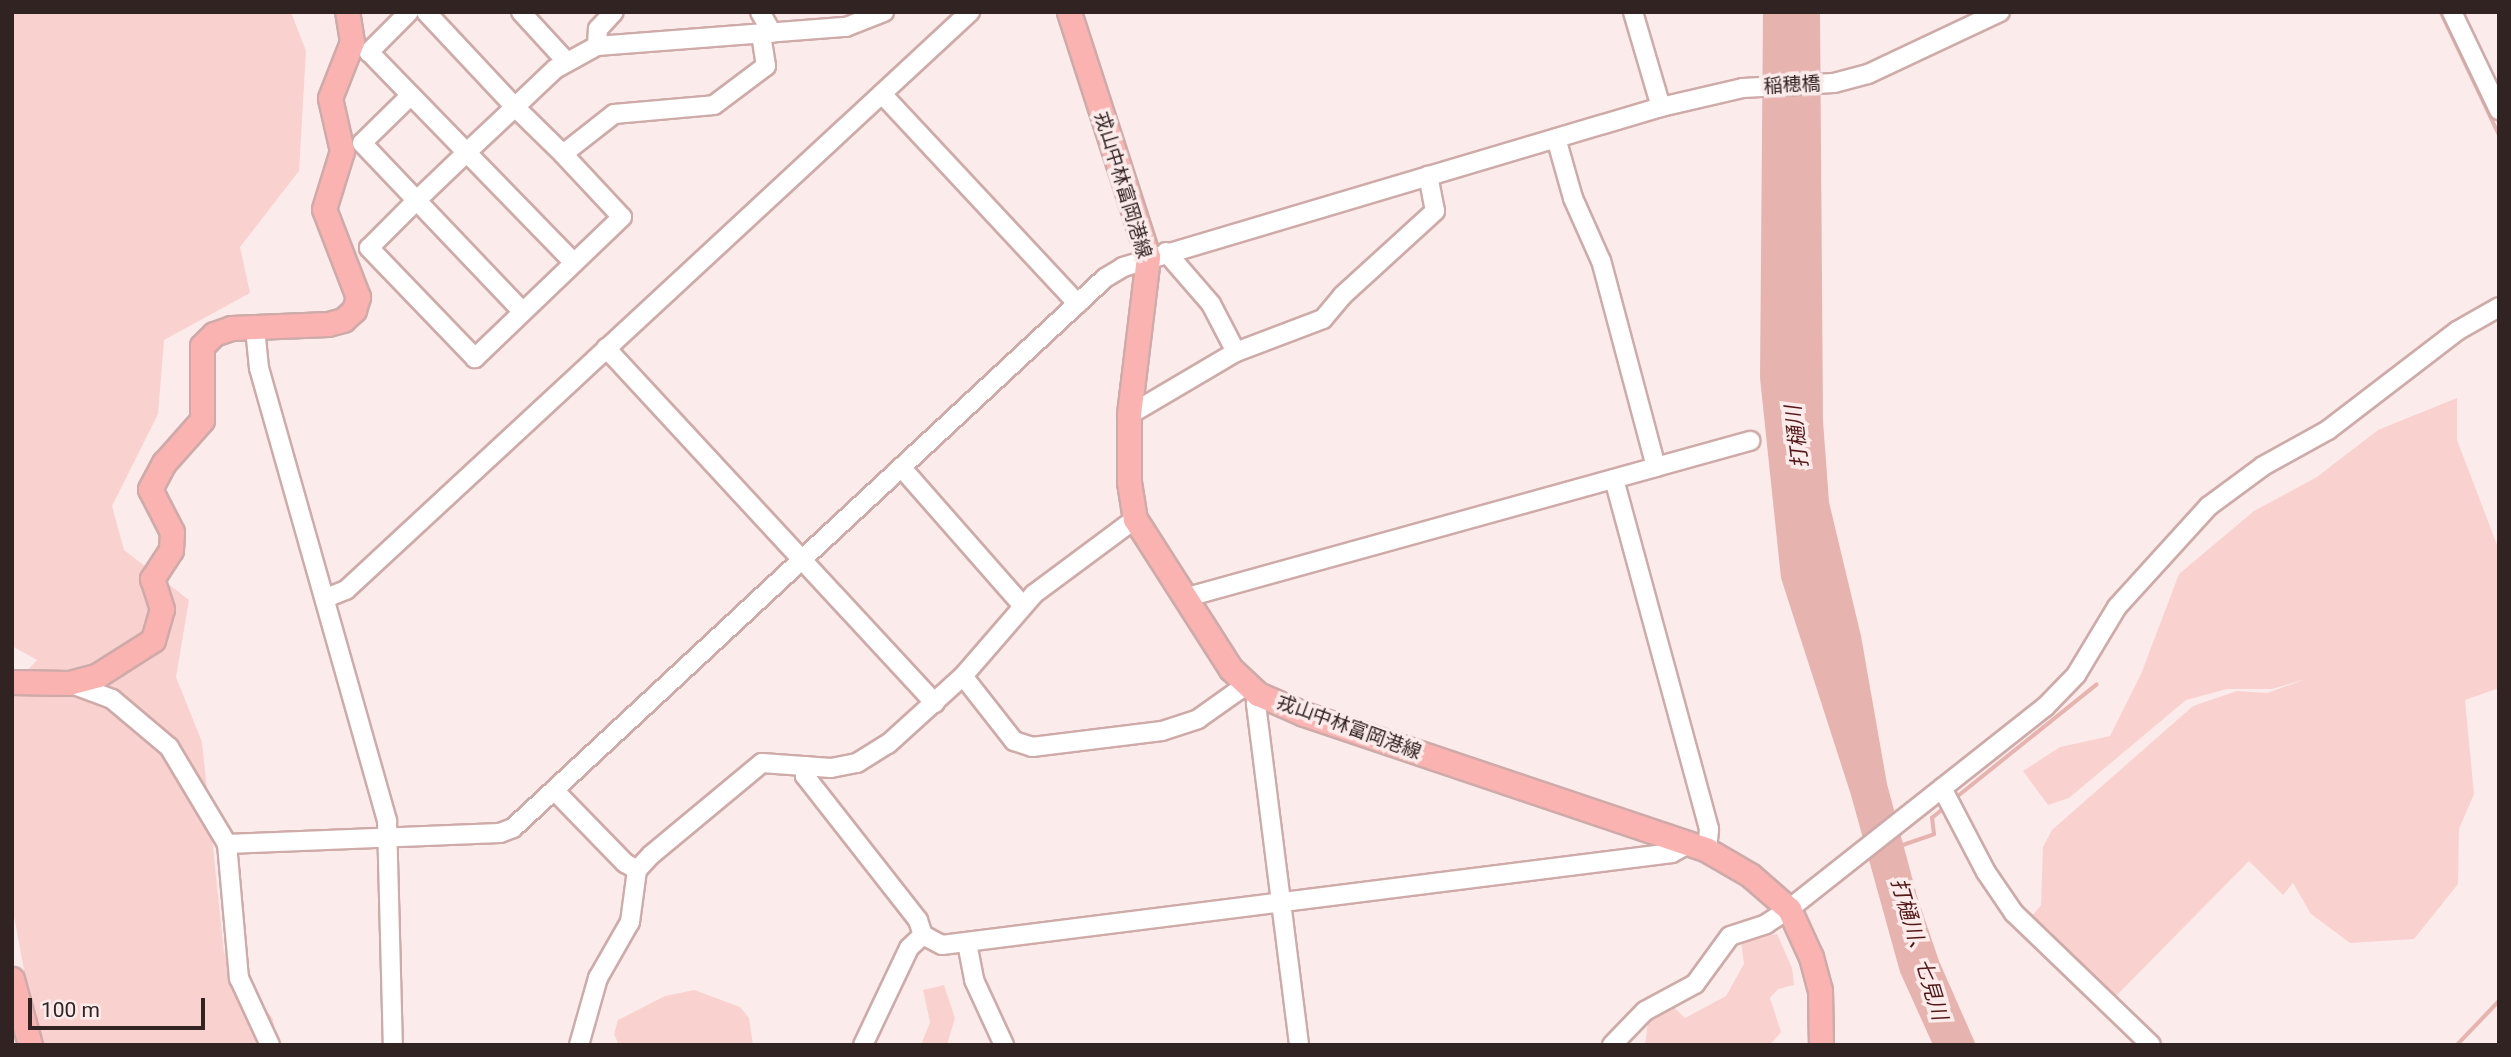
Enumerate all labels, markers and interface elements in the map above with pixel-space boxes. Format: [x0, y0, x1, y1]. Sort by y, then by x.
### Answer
street label: 稲穂橋 [1763, 72, 1821, 98]
street label: 戎山中林富岡港線 [1090, 109, 1156, 261]
water label: 打樋川 [1781, 404, 1813, 470]
street label: 戎山中林富岡港線 [1274, 690, 1424, 764]
water label: 打樋川、七見川 [1885, 875, 1953, 1023]
scale bar [32, 984, 208, 1028]
text: 100 m [41, 998, 100, 1022]

